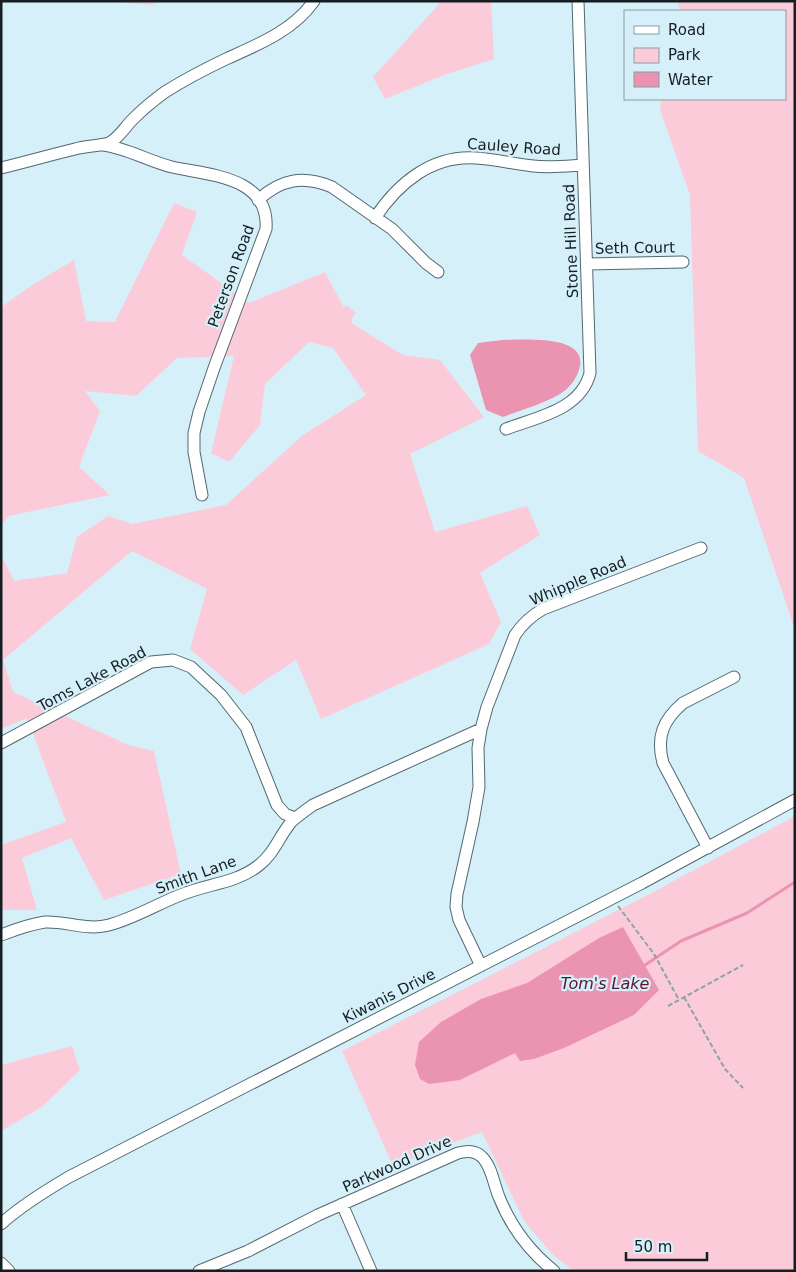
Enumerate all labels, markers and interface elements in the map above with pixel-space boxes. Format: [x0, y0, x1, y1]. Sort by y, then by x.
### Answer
legend [624, 10, 786, 100]
text: Road [668, 21, 706, 39]
text: Park [668, 46, 701, 64]
text: Water [668, 71, 713, 89]
street label: Cauley Road [467, 135, 561, 159]
street label: Stone Hill Road [560, 184, 582, 298]
street label: Peterson Road [204, 222, 258, 330]
street label: Seth Court [595, 238, 675, 258]
street label: Whipple Road [527, 553, 629, 609]
street label: Toms Lake Road [34, 643, 149, 716]
street label: Smith Lane [153, 852, 239, 898]
street label: Kiwanis Drive [340, 965, 438, 1027]
water label: Tom's Lake [561, 974, 650, 993]
street label: Parkwood Drive [340, 1132, 454, 1196]
scale bar [626, 1230, 707, 1262]
text: 50 m [634, 1238, 672, 1256]

